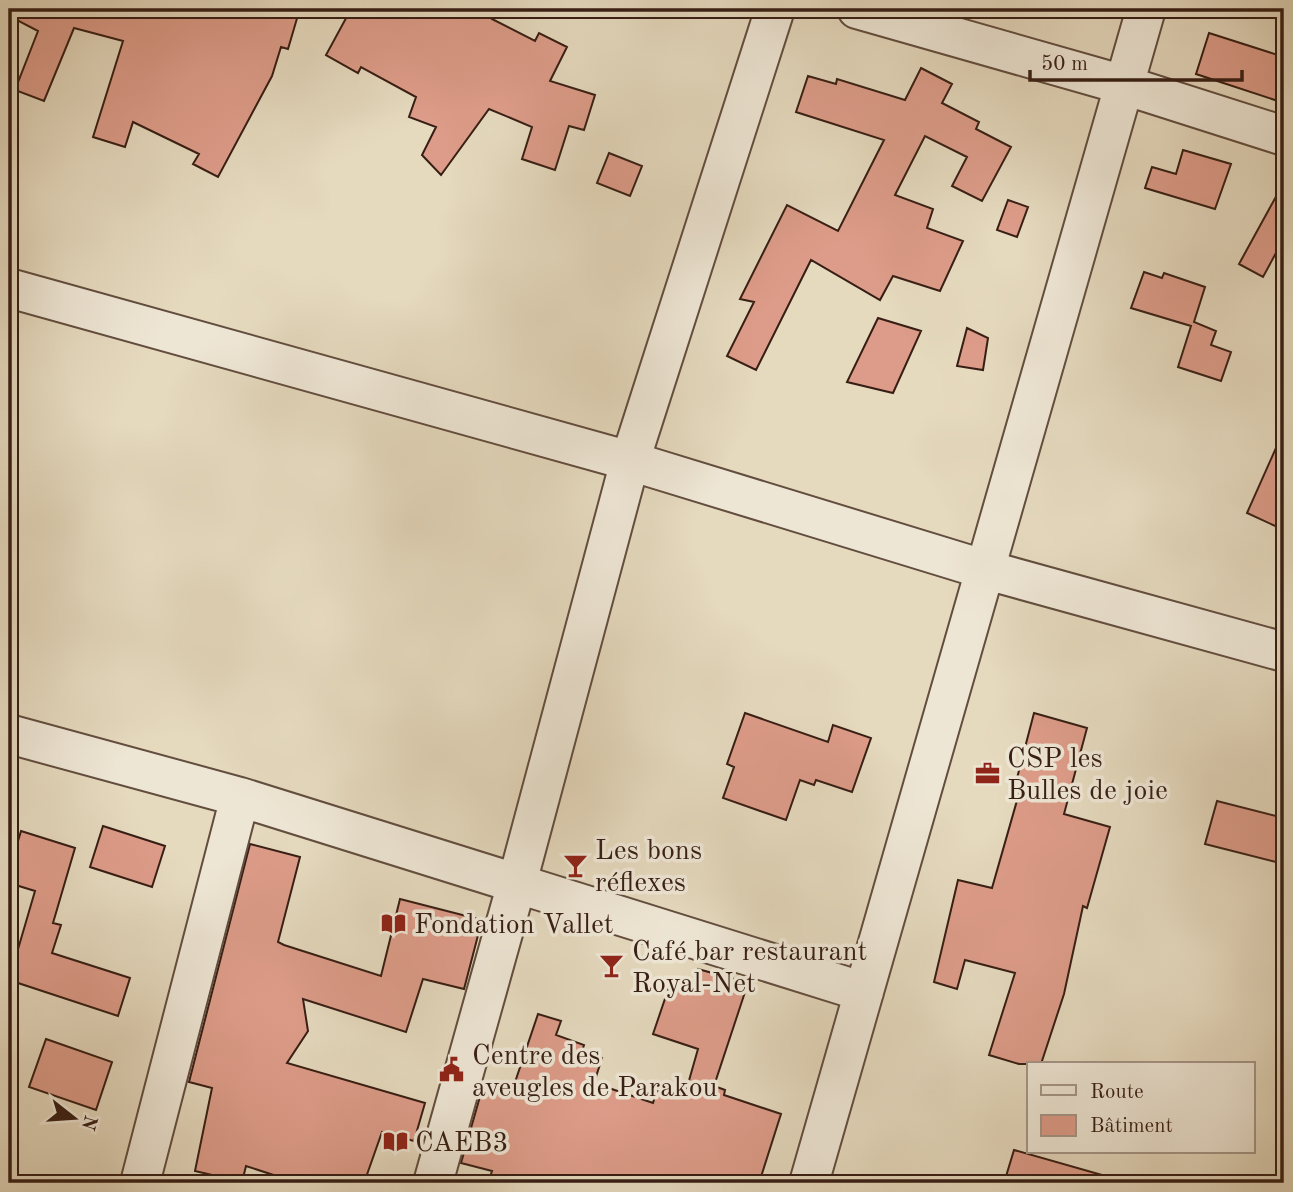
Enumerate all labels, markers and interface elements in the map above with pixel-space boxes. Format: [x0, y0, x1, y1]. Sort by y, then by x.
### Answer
scale bar [1030, 38, 1242, 82]
text: 50 m [1041, 54, 1088, 75]
place label: CSP les Bulles de joie [1007, 746, 1168, 806]
office icon: CSP les Bulles de joie [973, 759, 1001, 787]
place label: Les bons réflexes [595, 838, 702, 898]
bar icon: Les bons réflexes [561, 851, 589, 879]
library icon: Fondation Vallet [380, 909, 408, 937]
place label: Fondation Vallet [414, 912, 614, 940]
place label: Café bar restaurant Royal-Net [632, 939, 867, 999]
bar icon: Café bar restaurant Royal-Net [598, 952, 626, 980]
place label: Centre des aveugles de Parakou [472, 1043, 718, 1103]
public building icon: Centre des aveugles de Parakou [438, 1056, 466, 1084]
legend [1027, 1062, 1254, 1154]
text: Route [1090, 1082, 1144, 1103]
north arrow [38, 1084, 108, 1154]
text: N [77, 1113, 99, 1132]
text: Bâtiment [1090, 1116, 1173, 1137]
library icon: CAEB3 [381, 1127, 409, 1155]
place label: CAEB3 [415, 1130, 509, 1158]

